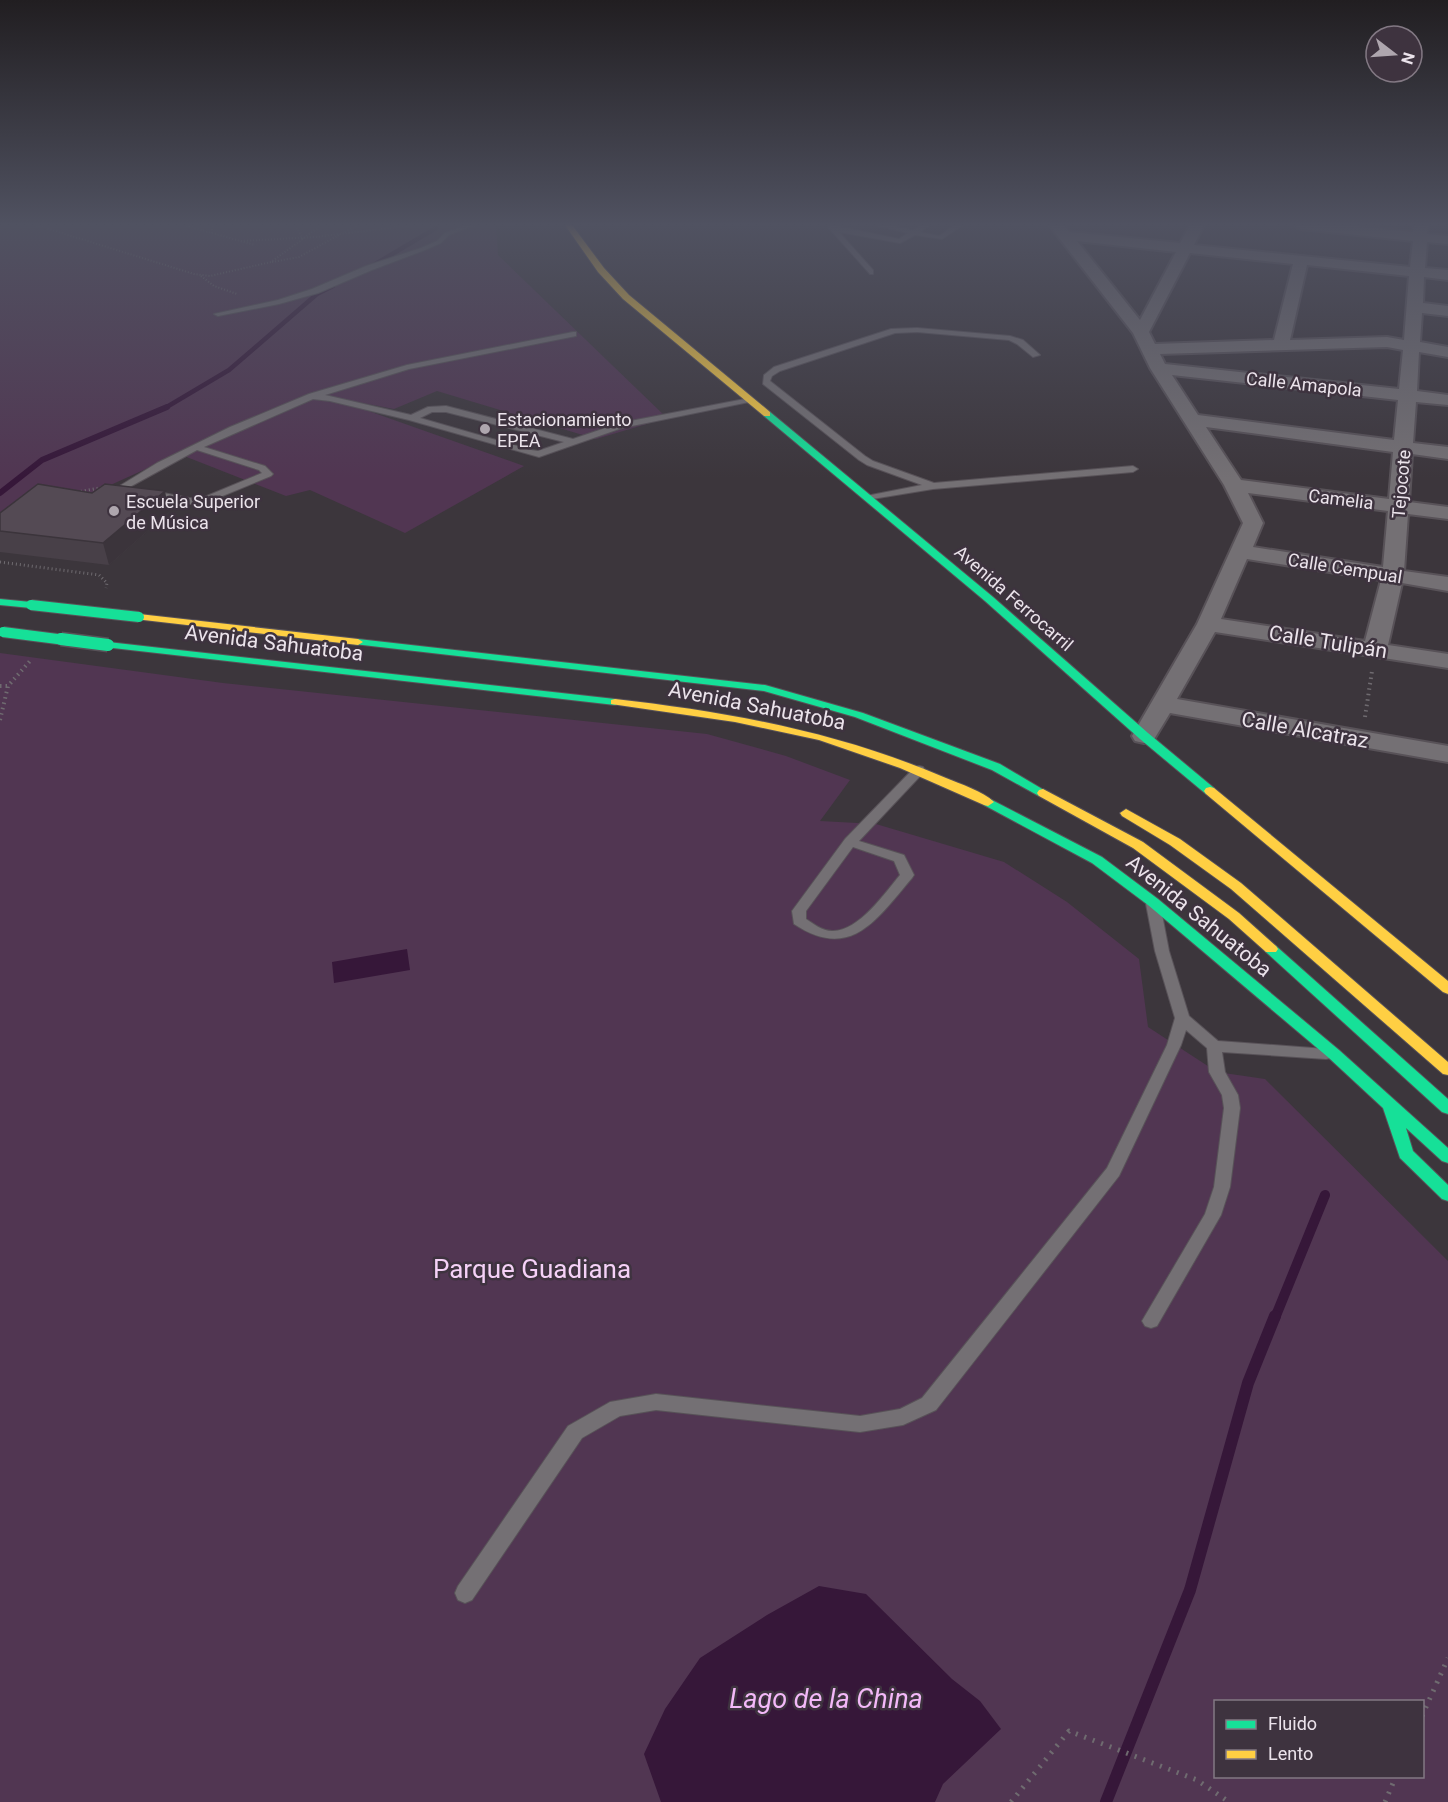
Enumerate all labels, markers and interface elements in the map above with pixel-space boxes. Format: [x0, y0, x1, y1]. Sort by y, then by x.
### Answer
north arrow [1364, 24, 1424, 84]
text: N [1397, 50, 1419, 66]
street label: Calle Amapola [1245, 367, 1363, 401]
place label: Estacionamiento EPEA [497, 409, 632, 451]
marker: Estacionamiento EPEA [478, 422, 492, 436]
street label: Tejocote [1388, 449, 1414, 519]
street label: Camelia [1307, 485, 1375, 513]
place label: Escuela Superior de Música [126, 491, 260, 533]
marker: Escuela Superior de Música [107, 504, 121, 518]
street label: Avenida Ferrocarril [951, 541, 1077, 655]
street label: Calle Cempual [1286, 549, 1404, 587]
street label: Avenida Sahuatoba [183, 620, 365, 666]
street label: Calle Tulipán [1267, 621, 1389, 663]
street label: Avenida Sahuatoba [666, 677, 848, 735]
street label: Calle Alcatraz [1240, 707, 1370, 753]
street label: Avenida Sahuatoba [1122, 850, 1276, 982]
park label: Parque Guadiana [433, 1254, 631, 1284]
water label: Lago de la China [729, 1683, 923, 1715]
legend [1214, 1700, 1424, 1778]
text: Fluido [1268, 1713, 1317, 1734]
text: Lento [1268, 1743, 1313, 1764]

